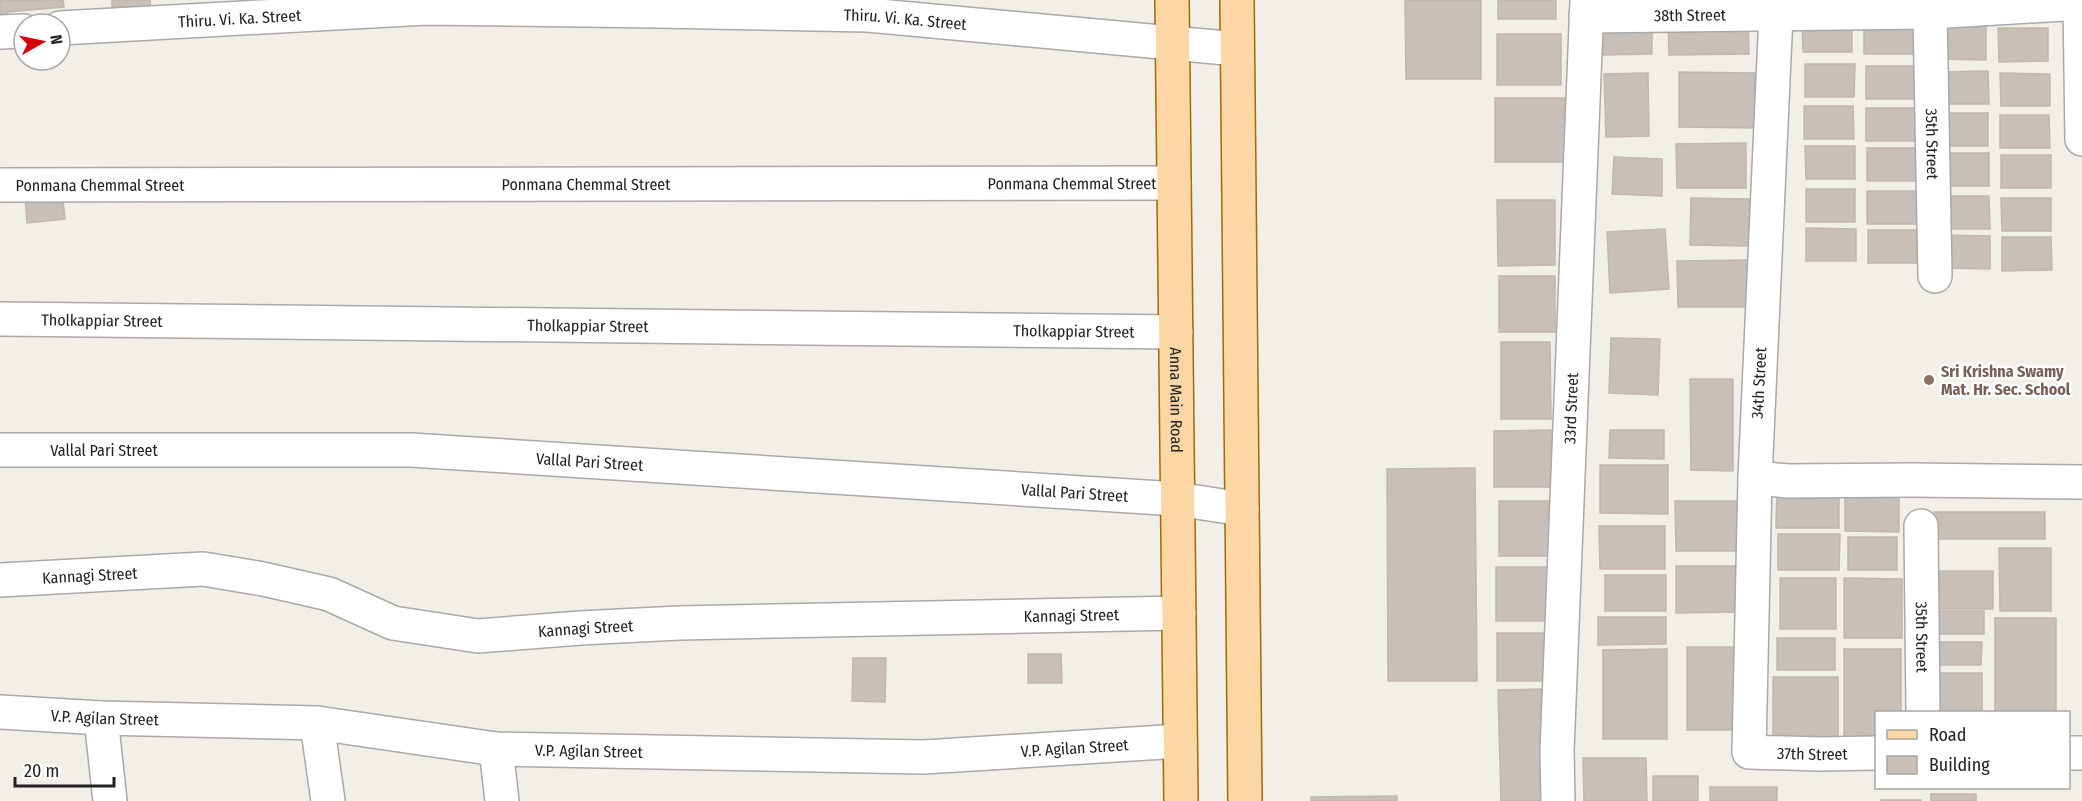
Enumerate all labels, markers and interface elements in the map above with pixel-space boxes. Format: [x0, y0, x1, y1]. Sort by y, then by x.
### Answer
street label: Thiru. Vi. Ka. Street [178, 5, 303, 31]
street label: Thiru. Vi. Ka. Street [844, 5, 968, 34]
street label: 38th Street [1654, 5, 1727, 25]
north arrow [12, 12, 72, 72]
text: N [46, 34, 66, 46]
street label: 35th Street [1922, 108, 1943, 181]
street label: Ponmana Chemmal Street [502, 174, 671, 194]
street label: Ponmana Chemmal Street [988, 174, 1157, 193]
street label: Ponmana Chemmal Street [16, 175, 185, 194]
street label: Tholkappiar Street [41, 310, 163, 330]
street label: Tholkappiar Street [527, 315, 649, 336]
street label: Tholkappiar Street [1013, 321, 1135, 341]
street label: 34th Street [1748, 346, 1770, 419]
street label: Anna Main Road [1166, 347, 1187, 453]
place label: Sri Krishna Swamy Mat. Hr. Sec. School [1941, 362, 2071, 399]
street label: 33rd Street [1560, 372, 1582, 444]
marker: Sri Krishna Swamy Mat. Hr. Sec. School [1922, 373, 1936, 387]
street label: Vallal Pari Street [50, 441, 158, 460]
street label: Vallal Pari Street [535, 449, 645, 474]
street label: Vallal Pari Street [1020, 480, 1130, 505]
street label: Kannagi Street [42, 563, 139, 587]
street label: 35th Street [1912, 601, 1932, 673]
street label: Kannagi Street [1024, 605, 1120, 626]
street label: Kannagi Street [537, 616, 635, 641]
street label: V.P. Agilan Street [50, 706, 160, 729]
legend [1875, 711, 2070, 789]
text: Road [1929, 724, 1966, 746]
street label: V.P. Agilan Street [1020, 735, 1130, 760]
street label: V.P. Agilan Street [535, 740, 644, 761]
street label: 37th Street [1777, 743, 1849, 764]
scale bar [15, 750, 114, 788]
text: Building [1929, 754, 1990, 776]
text: 20 m [24, 760, 59, 782]

